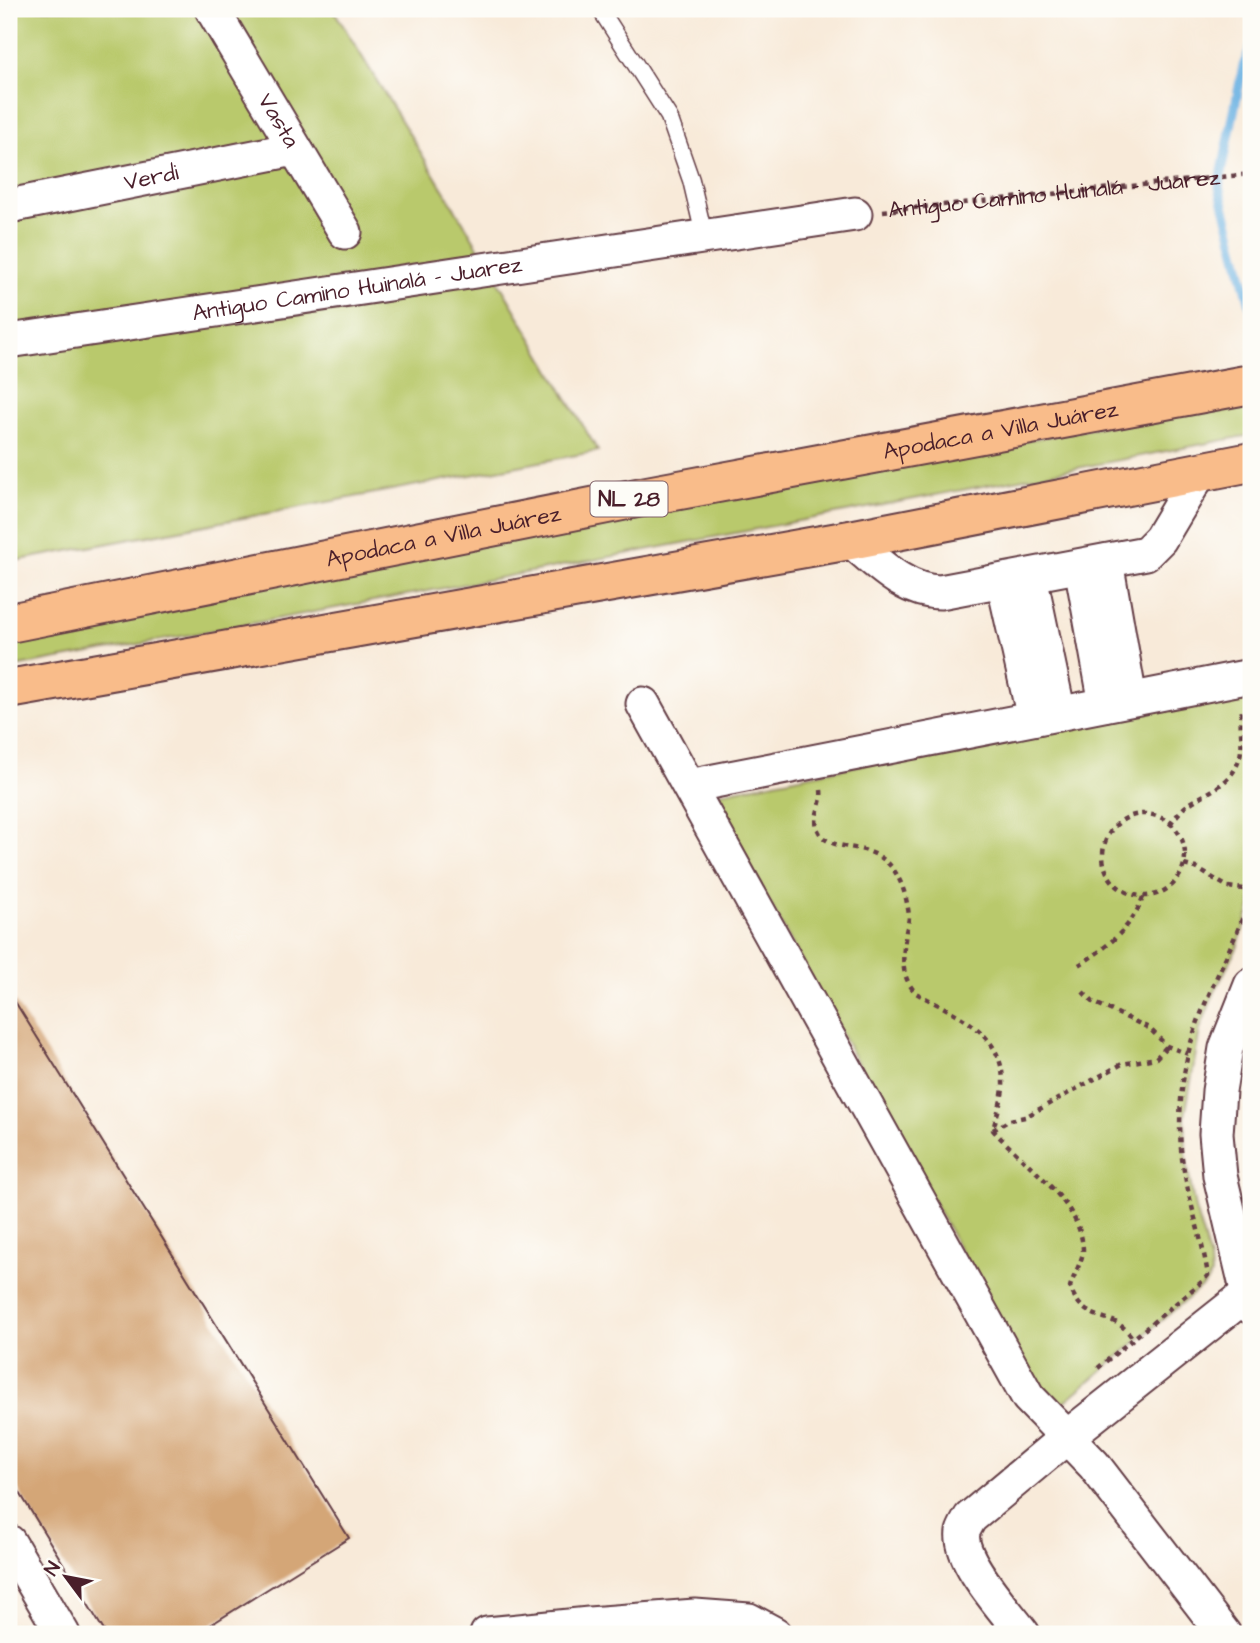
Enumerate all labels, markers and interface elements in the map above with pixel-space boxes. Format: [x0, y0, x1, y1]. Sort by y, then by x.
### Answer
street label: Vasta [250, 87, 308, 154]
street label: Verdi [121, 156, 182, 199]
street label: Antiguo Camino Huinalá - Juarez [887, 161, 1222, 226]
street label: Antiguo Camino Huinalá - Juarez [190, 248, 525, 329]
street label: Apodaca a Villa Juárez [880, 393, 1121, 468]
road number: NL 28 [590, 482, 668, 516]
street label: Apodaca a Villa Juárez [323, 497, 564, 575]
north arrow [32, 1542, 102, 1612]
text: N [38, 1557, 68, 1581]

